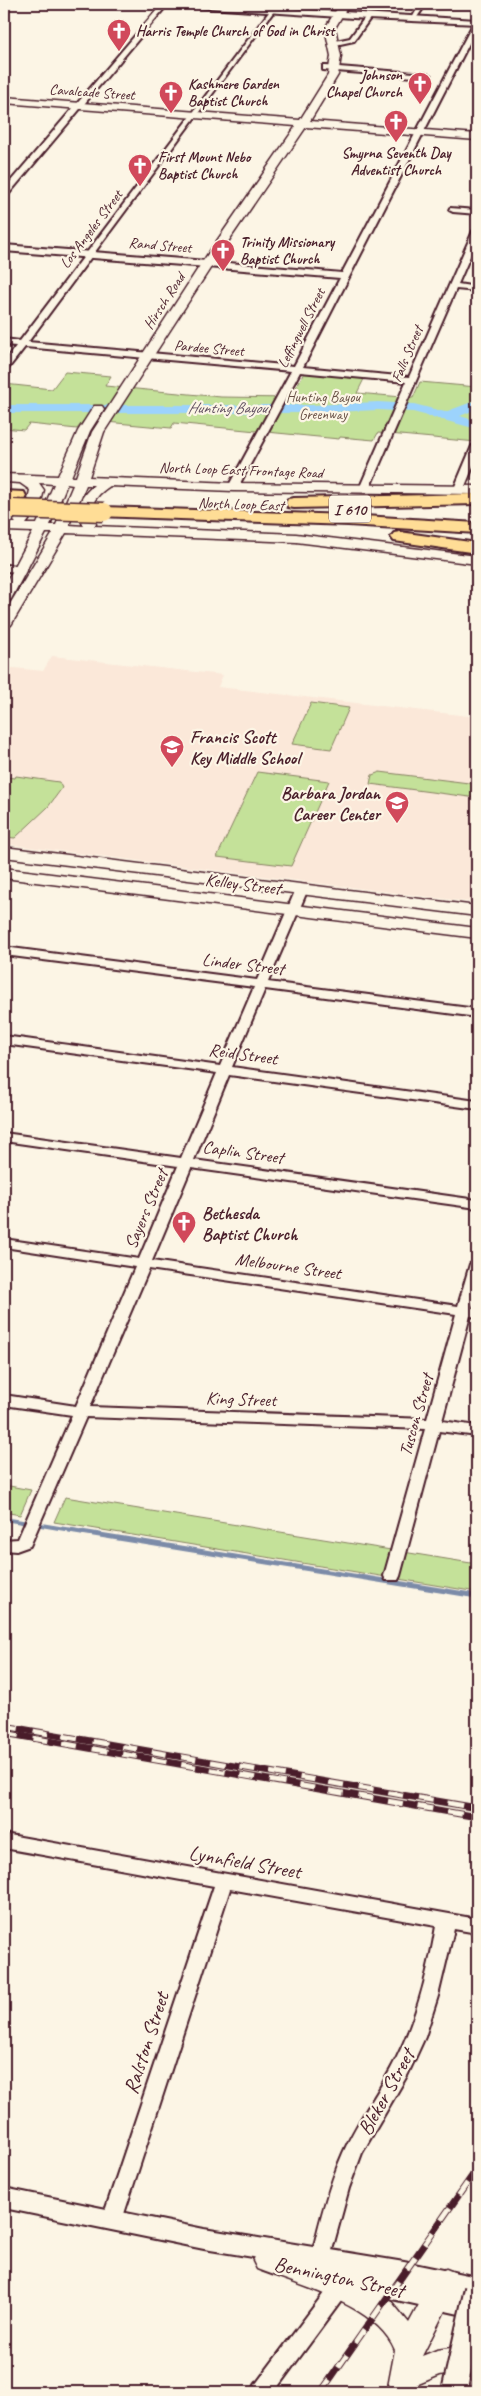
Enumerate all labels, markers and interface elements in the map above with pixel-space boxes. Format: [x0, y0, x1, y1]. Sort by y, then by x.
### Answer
church icon: Harris Temple Church of God in Christ [106, 18, 132, 52]
place label: Harris Temple Church of God in Christ [136, 22, 336, 41]
place label: Johnson Chapel Church [326, 66, 403, 102]
church icon: Johnson Chapel Church [407, 71, 433, 105]
place label: Kashmere Garden Baptist Church [188, 75, 280, 111]
street label: Cavalcade Street [49, 80, 137, 105]
church icon: Kashmere Garden Baptist Church [158, 80, 184, 114]
church icon: Smyrna Seventh Day Adventist Church [383, 109, 409, 143]
place label: Smyrna Seventh Day Adventist Church [341, 144, 452, 180]
place label: First Mount Nebo Baptist Church [158, 148, 252, 184]
church icon: First Mount Nebo Baptist Church [127, 153, 153, 187]
street label: Los Angeles Street [56, 185, 128, 272]
street label: Rand Street [128, 233, 194, 258]
place label: Trinity Missionary Baptist Church [240, 233, 336, 269]
church icon: Trinity Missionary Baptist Church [210, 238, 236, 272]
street label: Hirsch Road [139, 268, 191, 333]
street label: Leffingwell Street [273, 283, 331, 371]
street label: Falls Street [387, 321, 429, 385]
street label: Pardee Street [173, 336, 247, 361]
park label: Hunting Bayou Greenway [286, 388, 362, 424]
water label: Hunting Bayou [187, 398, 270, 418]
street label: North Loop East Frontage Road [159, 458, 325, 483]
street label: North Loop East [198, 494, 286, 516]
road number: I 610 [329, 496, 371, 522]
place label: Francis Scott Key Middle School [190, 726, 303, 769]
school or university icon: Francis Scott Key Middle School [159, 734, 185, 768]
place label: Barbara Jordan Career Center [281, 782, 383, 825]
school or university icon: Barbara Jordan Career Center [384, 790, 410, 824]
street label: Kelley Street [204, 868, 285, 900]
street label: Linder Street [201, 948, 288, 980]
street label: Reid Street [207, 1038, 281, 1070]
street label: Caplin Street [201, 1135, 288, 1169]
street label: Sayers Street [119, 1163, 174, 1252]
place label: Bethesda Baptist Church [202, 1202, 298, 1245]
church icon: Bethesda Baptist Church [171, 1210, 197, 1244]
street label: Melbourne Street [234, 1248, 344, 1285]
street label: Tuscon Street [394, 1369, 439, 1458]
street label: King Street [206, 1387, 279, 1411]
street label: Lynnfield Street [187, 1839, 305, 1885]
street label: Ralston Street [117, 1987, 175, 2097]
street label: Bleker Street [352, 2042, 422, 2140]
street label: Bennington Street [272, 2251, 409, 2304]

